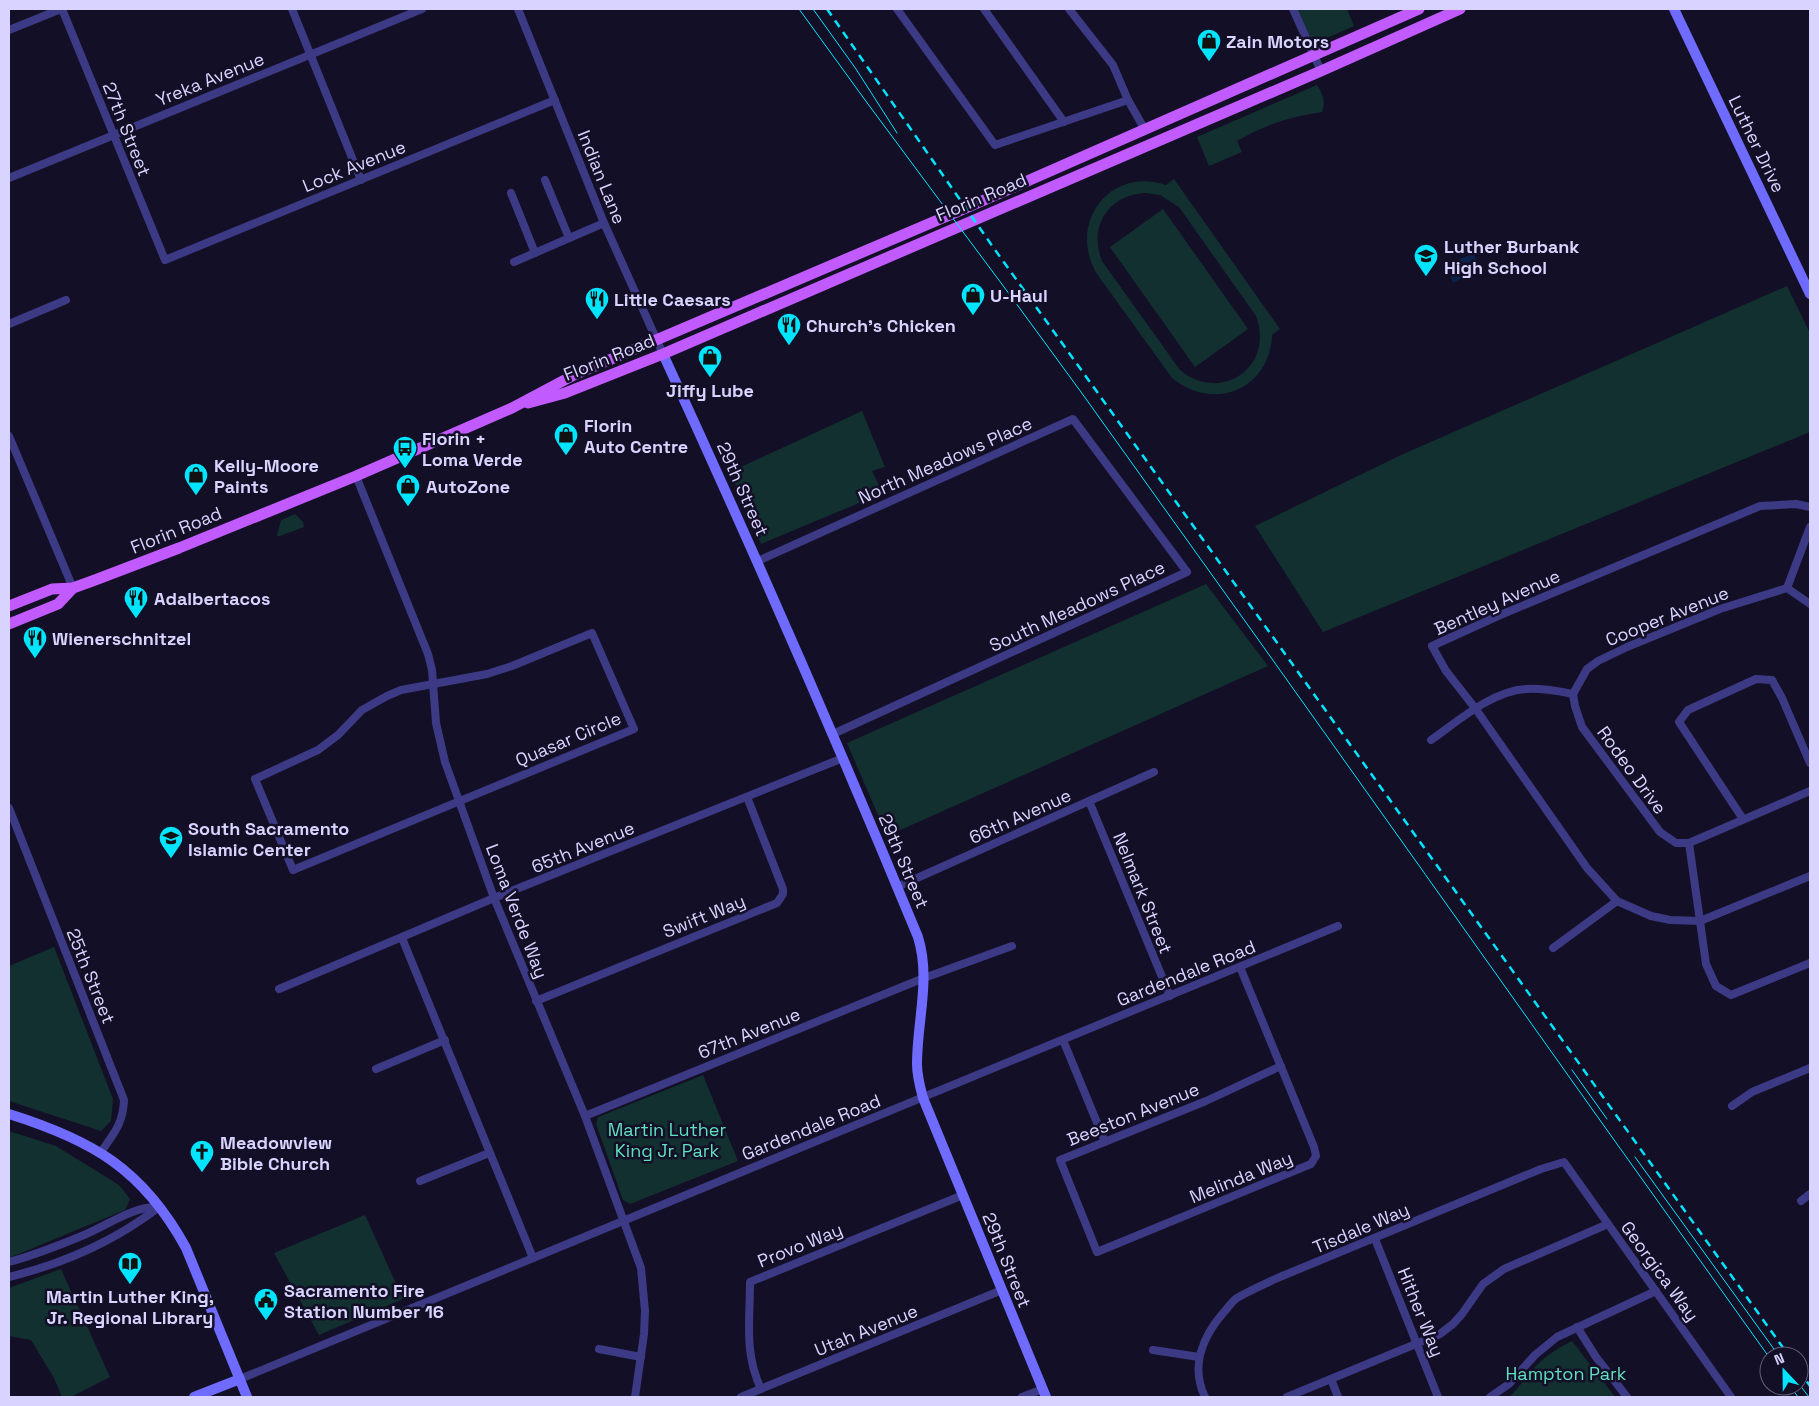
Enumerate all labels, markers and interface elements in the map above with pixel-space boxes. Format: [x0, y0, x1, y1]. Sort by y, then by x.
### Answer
shop icon: Zain Motors [1196, 28, 1222, 62]
place label: Zain Motors [1226, 30, 1329, 53]
street label: Yreka Avenue [153, 47, 267, 111]
street label: 27th Street [98, 78, 156, 180]
street label: Luther Drive [1724, 92, 1790, 196]
street label: Indian Lane [573, 127, 631, 227]
street label: Lock Avenue [299, 135, 409, 197]
street label: Florin Road [932, 168, 1030, 226]
place label: Luther Burbank High School [1444, 235, 1580, 279]
school or university icon: Luther Burbank High School [1413, 243, 1439, 277]
shop icon: U-Haul [960, 282, 986, 316]
place label: U-Haul [990, 284, 1048, 307]
restaurant icon: Little Caesars [584, 286, 610, 320]
place label: Little Caesars [614, 288, 731, 311]
restaurant icon: Church's Chicken [776, 312, 802, 346]
place label: Church's Chicken [806, 314, 956, 337]
street label: Florin Road [560, 328, 658, 386]
shop icon: Jiffy Lube [697, 344, 723, 378]
place label: Jiffy Lube [666, 379, 754, 402]
street label: North Meadows Place [855, 411, 1035, 509]
place label: Florin Auto Centre [584, 414, 688, 458]
shop icon: Florin Auto Centre [553, 422, 579, 456]
place label: Florin + Loma Verde [422, 427, 523, 471]
bus stop icon: Florin + Loma Verde [392, 435, 418, 469]
street label: 29th Street [712, 438, 774, 540]
place label: Kelly-Moore Paints [214, 454, 319, 498]
shop icon: Kelly-Moore Paints [183, 462, 209, 496]
shop icon: AutoZone [395, 473, 421, 507]
place label: AutoZone [426, 475, 510, 498]
street label: Florin Road [127, 501, 225, 559]
street label: South Meadows Place [986, 555, 1168, 657]
street label: Bentley Avenue [1430, 564, 1564, 640]
street label: Cooper Avenue [1602, 581, 1732, 651]
restaurant icon: Adalbertacos [123, 585, 149, 619]
place label: Adalbertacos [154, 587, 271, 610]
restaurant icon: Wienerschnitzel [22, 625, 48, 659]
place label: Wienerschnitzel [52, 627, 191, 650]
street label: Quasar Circle [512, 706, 624, 772]
street label: Rodeo Drive [1592, 721, 1672, 819]
street label: 66th Avenue [965, 783, 1075, 849]
street label: 29th Street [874, 810, 934, 912]
street label: 65th Avenue [528, 816, 638, 878]
place label: South Sacramento Islamic Center [188, 817, 349, 861]
school or university icon: South Sacramento Islamic Center [158, 825, 184, 859]
street label: Nelmark Street [1108, 829, 1178, 957]
street label: Loma Verde Way [481, 841, 553, 981]
street label: Swift Way [659, 889, 749, 943]
street label: 25th Street [61, 925, 121, 1027]
street label: Gardendale Road [1113, 935, 1259, 1011]
street label: 67th Avenue [695, 1002, 803, 1064]
street label: Beeston Avenue [1064, 1077, 1202, 1151]
street label: Gardendale Road [738, 1089, 884, 1165]
park label: Martin Luther King Jr. Park [608, 1118, 726, 1162]
place label: Meadowview Bible Church [220, 1131, 332, 1175]
church icon: Meadowview Bible Church [189, 1139, 215, 1173]
street label: Melinda Way [1186, 1146, 1296, 1208]
street label: Tisdale Way [1309, 1197, 1413, 1259]
street label: 29th Street [977, 1209, 1037, 1311]
street label: Georgica Way [1616, 1216, 1704, 1326]
street label: Provo Way [754, 1218, 846, 1272]
library icon: Martin Luther King, Jr. Regional Library [117, 1251, 143, 1285]
street label: Hither Way [1393, 1264, 1449, 1360]
place label: Sacramento Fire Station Number 16 [284, 1279, 444, 1323]
place label: Martin Luther King, Jr. Regional Library [46, 1285, 214, 1329]
public building icon: Sacramento Fire Station Number 16 [253, 1287, 279, 1321]
street label: Utah Avenue [811, 1299, 921, 1361]
north arrow [1759, 1346, 1809, 1396]
text: N [1771, 1349, 1787, 1369]
park label: Hampton Park [1505, 1362, 1627, 1385]

